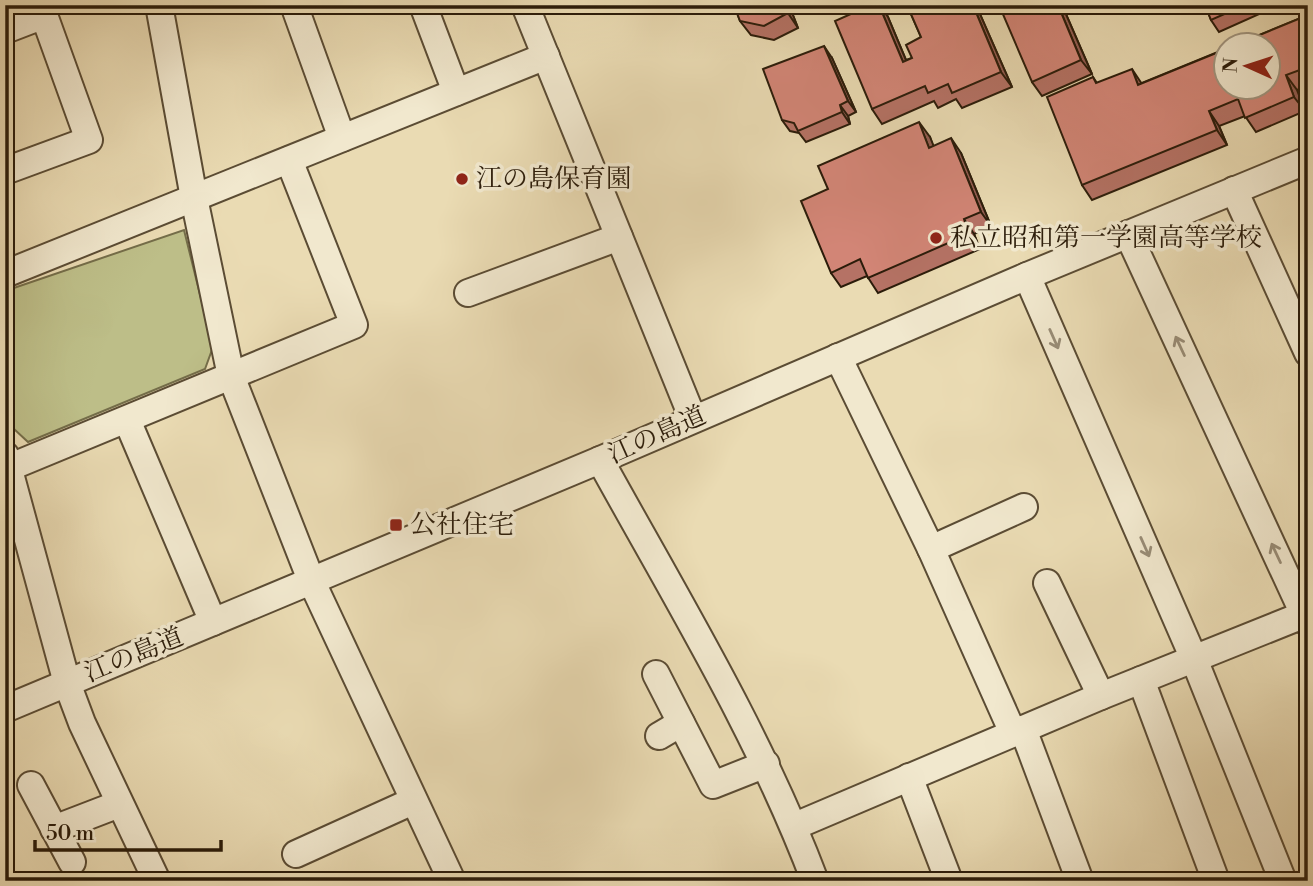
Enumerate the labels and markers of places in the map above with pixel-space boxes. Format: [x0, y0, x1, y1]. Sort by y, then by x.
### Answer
place label: 江の島保育園 [476, 163, 632, 195]
marker: 江の島保育園 [454, 171, 470, 187]
place label: 私立昭和第一学園高等学校 [950, 222, 1262, 254]
marker: 私立昭和第一学園高等学校 [928, 230, 944, 246]
place label: 公社住宅 [410, 509, 514, 541]
marker: 公社住宅 [388, 517, 404, 533]

